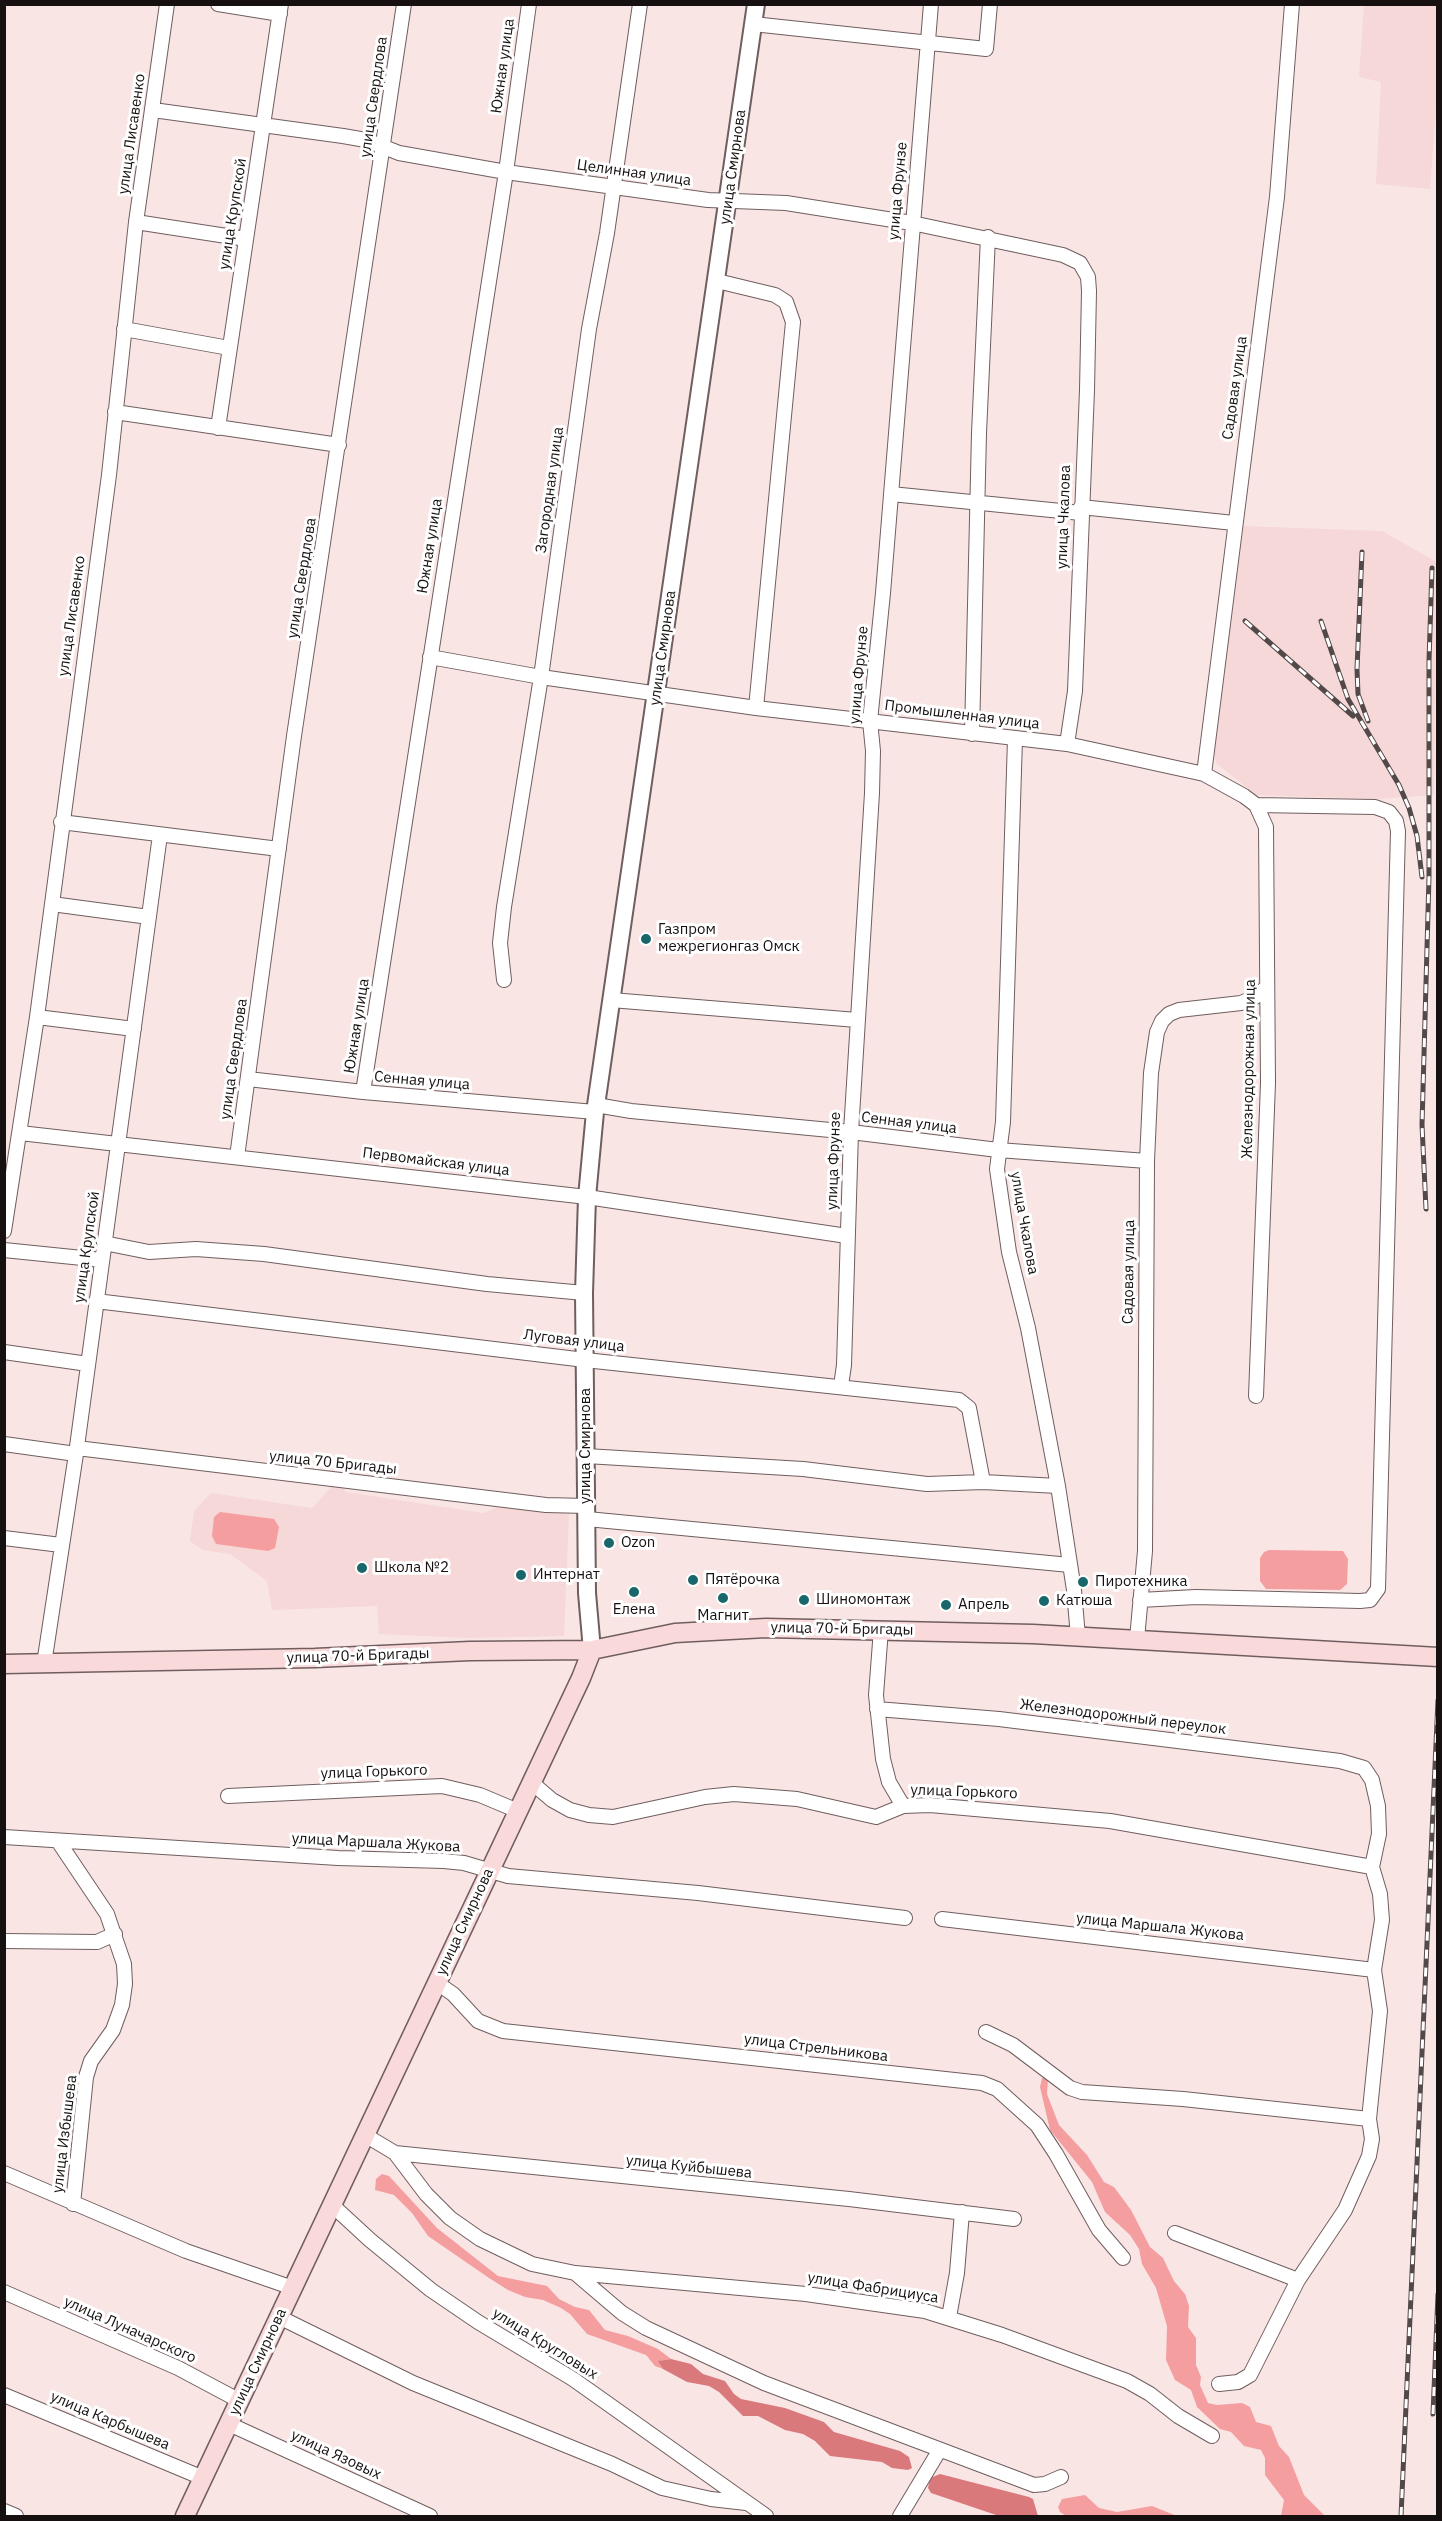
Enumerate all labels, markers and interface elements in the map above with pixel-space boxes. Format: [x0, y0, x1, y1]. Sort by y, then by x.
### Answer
street label: Южная улица [487, 17, 519, 115]
street label: улица Свердлова [357, 35, 391, 159]
street label: улица Лисавенко [115, 73, 149, 195]
street label: улица Смирнова [716, 108, 750, 226]
street label: улица Фрунзе [885, 141, 911, 241]
street label: Целинная улица [576, 156, 692, 190]
street label: улица Крупской [215, 157, 251, 271]
street label: Садовая улица [1219, 335, 1251, 441]
street label: Загородная улица [532, 426, 568, 554]
street label: улица Чкалова [1053, 465, 1075, 569]
street label: Южная улица [414, 497, 446, 595]
street label: улица Свердлова [284, 516, 320, 640]
street label: улица Лисавенко [55, 555, 89, 677]
street label: улица Смирнова [646, 589, 680, 707]
street label: улица Фрунзе [846, 625, 872, 725]
street label: Промышленная улица [883, 697, 1041, 733]
place label: Газпром межрегионгаз Омск [658, 921, 800, 956]
marker: Газпром межрегионгаз Омск [639, 932, 653, 946]
street label: Южная улица [341, 977, 373, 1075]
street label: Железнодорожная улица [1238, 979, 1260, 1159]
street label: улица Свердлова [217, 997, 251, 1121]
street label: Сенная улица [373, 1068, 471, 1094]
street label: Сенная улица [860, 1108, 958, 1138]
street label: улица Фрунзе [823, 1112, 845, 1210]
street label: Первомайская улица [361, 1144, 511, 1180]
street label: улица Чкалова [1006, 1170, 1042, 1276]
street label: улица Крупской [70, 1190, 104, 1304]
street label: Садовая улица [1119, 1220, 1139, 1324]
street label: Луговая улица [522, 1326, 626, 1356]
street label: улица Смирнова [577, 1388, 595, 1504]
street label: улица 70 Бригады [268, 1447, 398, 1479]
place label: Ozon [621, 1534, 655, 1552]
marker: Ozon [602, 1536, 616, 1550]
place label: Школа №2 [374, 1559, 449, 1577]
marker: Школа №2 [355, 1561, 369, 1575]
place label: Интернат [533, 1566, 600, 1584]
marker: Интернат [514, 1568, 528, 1582]
place label: Пятёрочка [705, 1571, 780, 1589]
marker: Пятёрочка [686, 1573, 700, 1587]
place label: Пиротехника [1095, 1573, 1187, 1591]
marker: Пиротехника [1076, 1575, 1090, 1589]
marker: Елена [627, 1585, 641, 1599]
marker: Магнит [716, 1591, 730, 1605]
place label: Шиномонтаж [816, 1591, 910, 1609]
place label: Катюша [1056, 1592, 1112, 1610]
marker: Шиномонтаж [797, 1593, 811, 1607]
marker: Катюша [1037, 1594, 1051, 1608]
place label: Апрель [958, 1596, 1009, 1614]
marker: Апрель [939, 1598, 953, 1612]
place label: Елена [613, 1601, 655, 1619]
place label: Магнит [697, 1607, 749, 1625]
street label: улица 70-й Бригады [770, 1619, 914, 1639]
street label: улица 70-й Бригады [286, 1645, 430, 1667]
street label: Железнодорожный переулок [1019, 1695, 1227, 1739]
street label: улица Горького [320, 1761, 428, 1783]
street label: улица Горького [910, 1781, 1018, 1803]
street label: улица Маршала Жукова [291, 1830, 461, 1856]
street label: улица Смирнова [432, 1866, 498, 1978]
street label: улица Маршала Жукова [1075, 1909, 1245, 1945]
street label: улица Стрельникова [743, 2030, 889, 2066]
street label: улица Избышева [49, 2074, 81, 2194]
street label: улица Куйбышева [625, 2151, 753, 2183]
street label: улица Фабрициуса [806, 2269, 940, 2307]
street label: улица Луначарского [61, 2293, 199, 2367]
street label: улица Кругловых [489, 2304, 601, 2384]
street label: улица Смирнова [225, 2306, 291, 2418]
street label: улица Карбышева [48, 2388, 172, 2454]
street label: улица Язовых [288, 2426, 384, 2484]

